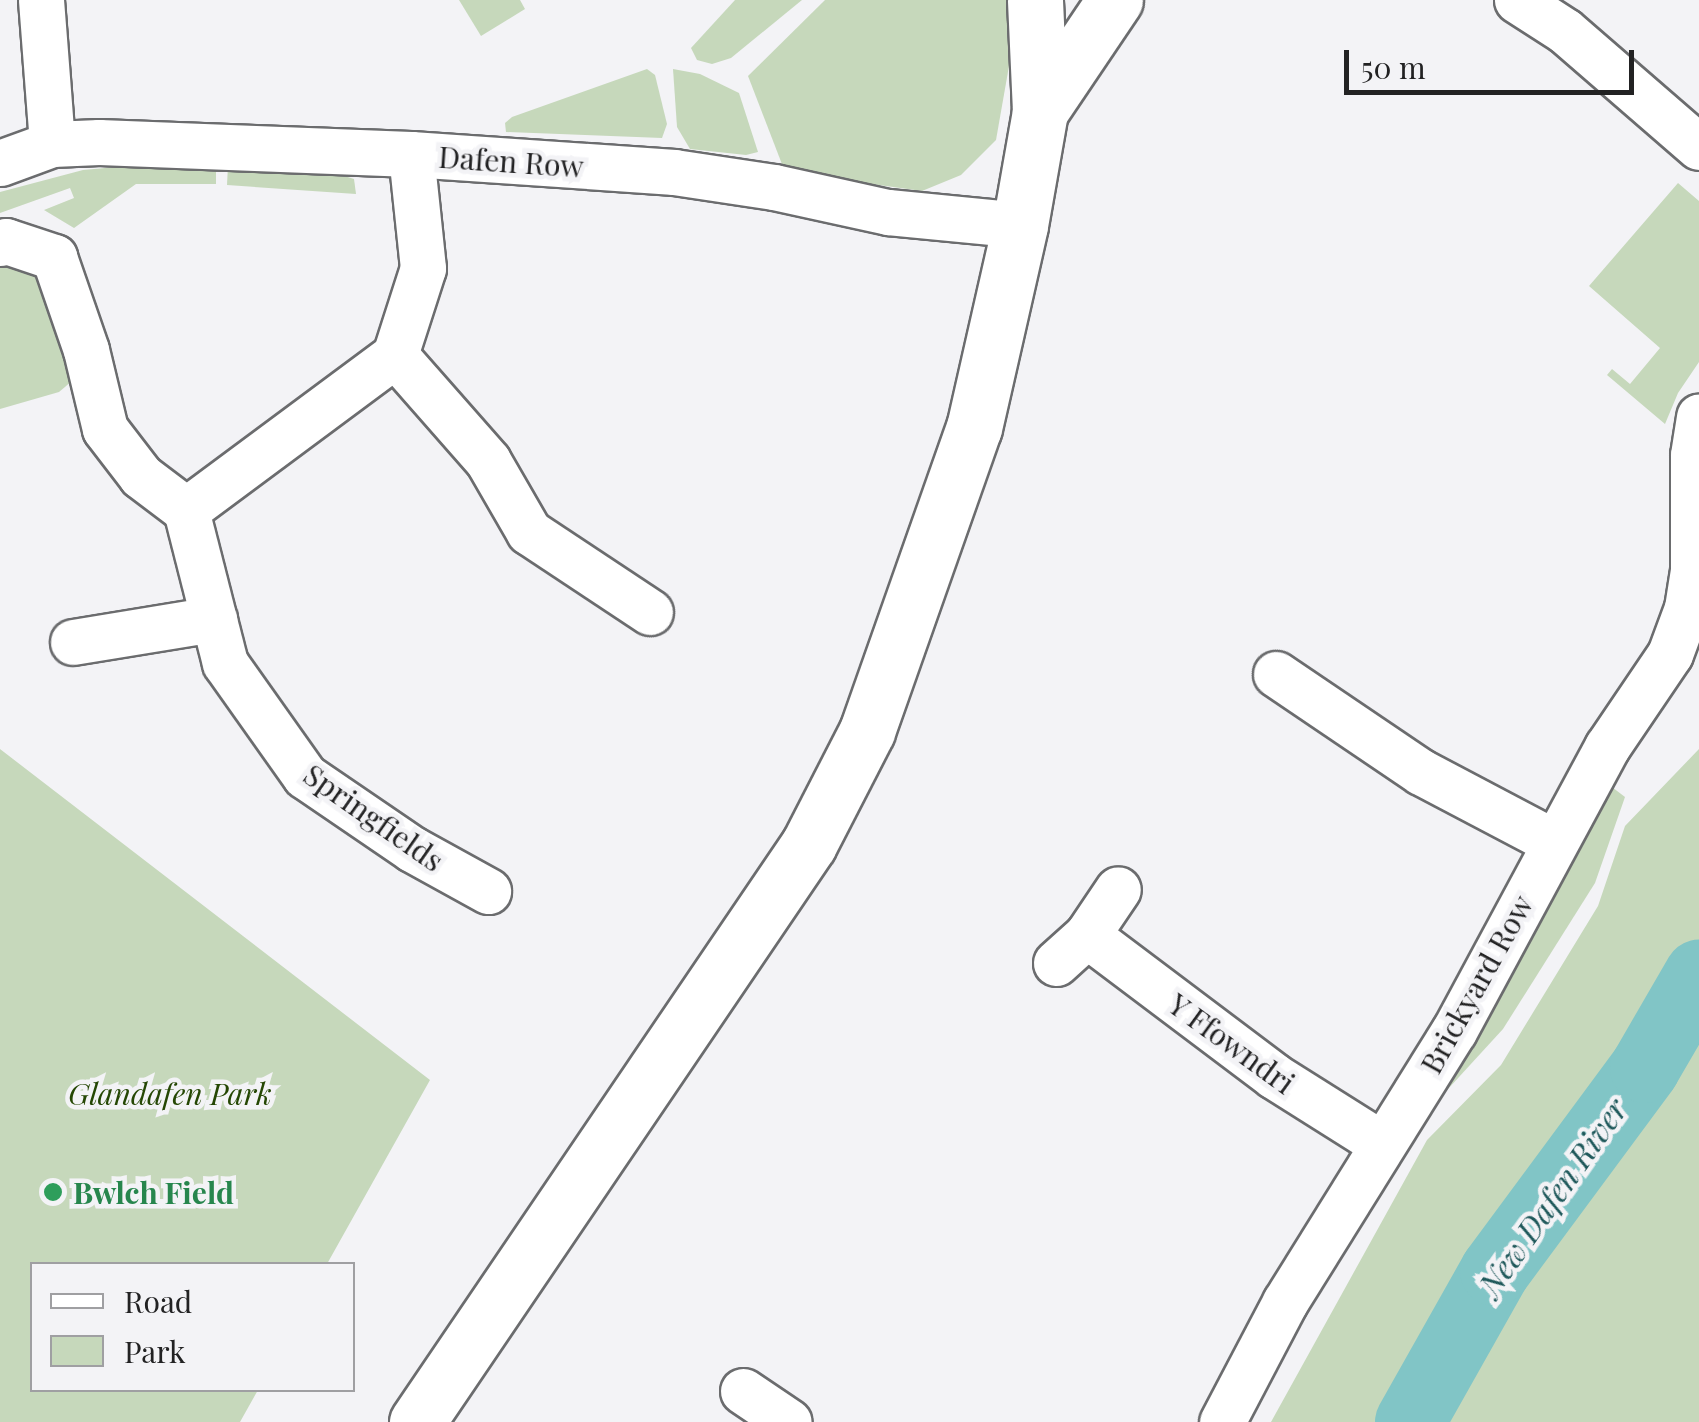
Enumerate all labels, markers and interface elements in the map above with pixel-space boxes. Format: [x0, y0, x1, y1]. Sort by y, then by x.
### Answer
scale bar [1349, 30, 1639, 92]
text: 50 m [1361, 47, 1426, 87]
street label: Dafen Row [437, 138, 585, 184]
street label: Springfields [297, 756, 451, 878]
street label: Brickyard Row [1412, 889, 1540, 1079]
street label: Y Ffowndri [1162, 985, 1302, 1101]
park label: Glandafen Park [68, 1075, 272, 1111]
water label: New Dafen River [1470, 1091, 1634, 1303]
place label: Bwlch Field [73, 1174, 234, 1210]
marker: Bwlch Field [42, 1181, 64, 1203]
legend [30, 1262, 355, 1392]
text: Road [124, 1281, 192, 1321]
text: Park [124, 1331, 186, 1371]

